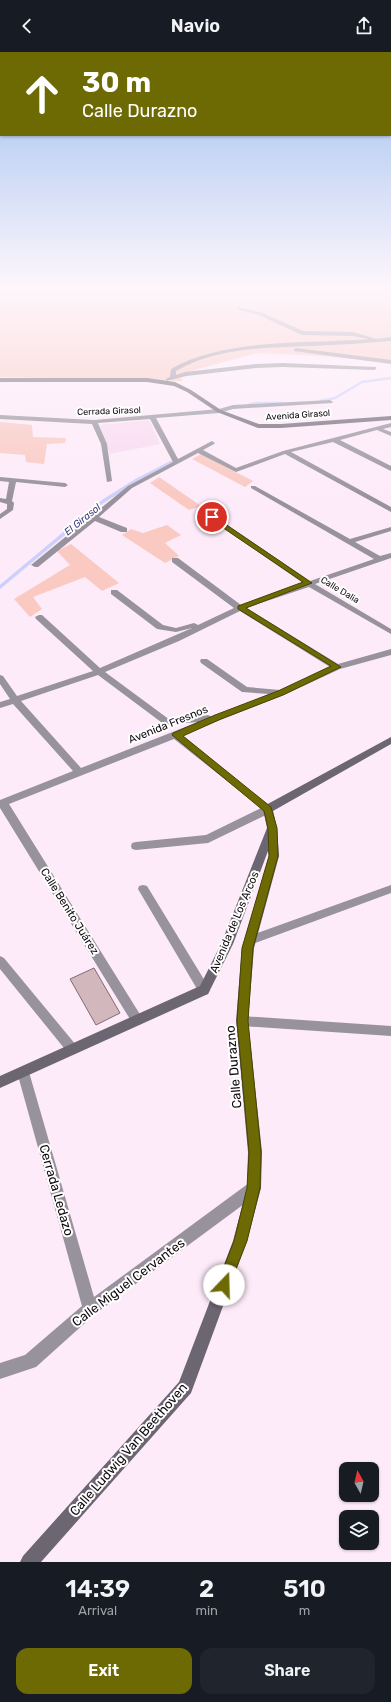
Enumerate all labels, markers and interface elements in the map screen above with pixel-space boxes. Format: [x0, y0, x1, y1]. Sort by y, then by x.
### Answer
icon: back [16, 15, 38, 37]
text: Navio [171, 15, 220, 37]
icon: share [353, 15, 375, 37]
text: 30 m [82, 66, 151, 99]
icon: ahead [16, 68, 68, 120]
text: Calle Durazno [82, 100, 197, 122]
street label: Cerrada Girasol [77, 405, 141, 417]
street label: Avenida Girasol [266, 408, 330, 422]
pin [195, 500, 229, 534]
water label: El Girasol [62, 501, 104, 538]
icon: arrive [201, 506, 223, 528]
street label: Calle Dalia [319, 575, 361, 605]
street label: Avenida Fresnos [127, 702, 210, 746]
street label: Calle Benito Juárez [38, 866, 102, 957]
street label: Avenida de Los Arcos [207, 869, 262, 975]
street label: Calle Durazno [222, 1025, 245, 1109]
street label: Cerrada Ledazo [36, 1143, 77, 1238]
street label: Calle Miguel Cervantes [69, 1235, 188, 1330]
position arrow [203, 1264, 245, 1306]
street label: Calle Ludwig Van Beethoven [67, 1380, 191, 1519]
north arrow [339, 1462, 379, 1502]
map controls [339, 1462, 379, 1550]
button: layers [339, 1510, 379, 1550]
text: 14:39 [65, 1575, 130, 1603]
text: 2 [199, 1575, 214, 1603]
text: 510 [283, 1575, 326, 1603]
text: Arrival [78, 1603, 117, 1618]
text: min [195, 1603, 218, 1618]
text: m [299, 1603, 310, 1618]
button: Exit [16, 1648, 192, 1694]
button: Share [200, 1648, 375, 1694]

